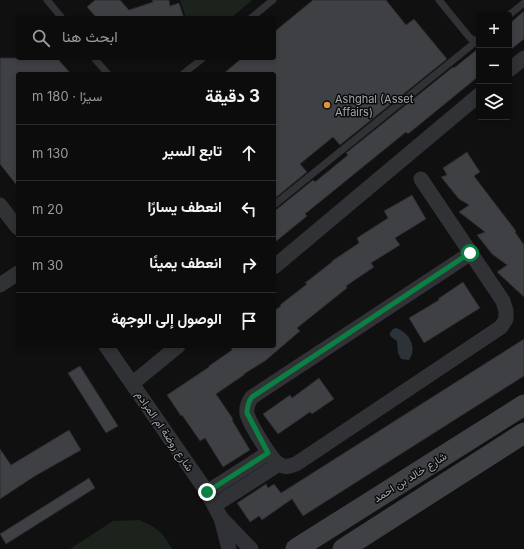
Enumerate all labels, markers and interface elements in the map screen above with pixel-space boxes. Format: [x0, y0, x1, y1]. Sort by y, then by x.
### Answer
map controls [476, 12, 512, 120]
button: + [476, 12, 512, 48]
search box [16, 16, 276, 60]
icon: search [30, 27, 52, 49]
text: ابحث هنا [62, 27, 118, 46]
button: − [476, 48, 512, 84]
button: layers [476, 84, 512, 120]
text: 3 دقيقة [205, 86, 260, 106]
text: سيرًا · 180 m [32, 88, 102, 104]
place label: Ashghal (Asset Affairs) [335, 92, 414, 119]
marker: Ashghal (Asset Affairs) [322, 100, 332, 110]
text: تابع السير [163, 141, 222, 160]
icon: ahead [238, 142, 260, 164]
text: 130 m [32, 145, 69, 161]
text: انعطف يسارًا [147, 197, 222, 216]
icon: left [238, 198, 260, 220]
text: 20 m [32, 201, 63, 217]
route start [461, 244, 479, 262]
text: انعطف يمينًا [149, 253, 222, 272]
icon: right [238, 254, 260, 276]
text: 30 m [32, 257, 63, 273]
text: الوصول إلى الوجهة [111, 309, 222, 328]
icon: arrive [238, 310, 260, 332]
street label: شارع روضة ام المرادم [132, 388, 197, 475]
street label: شارع خالد بن احمد [371, 449, 450, 506]
route end [198, 483, 216, 501]

